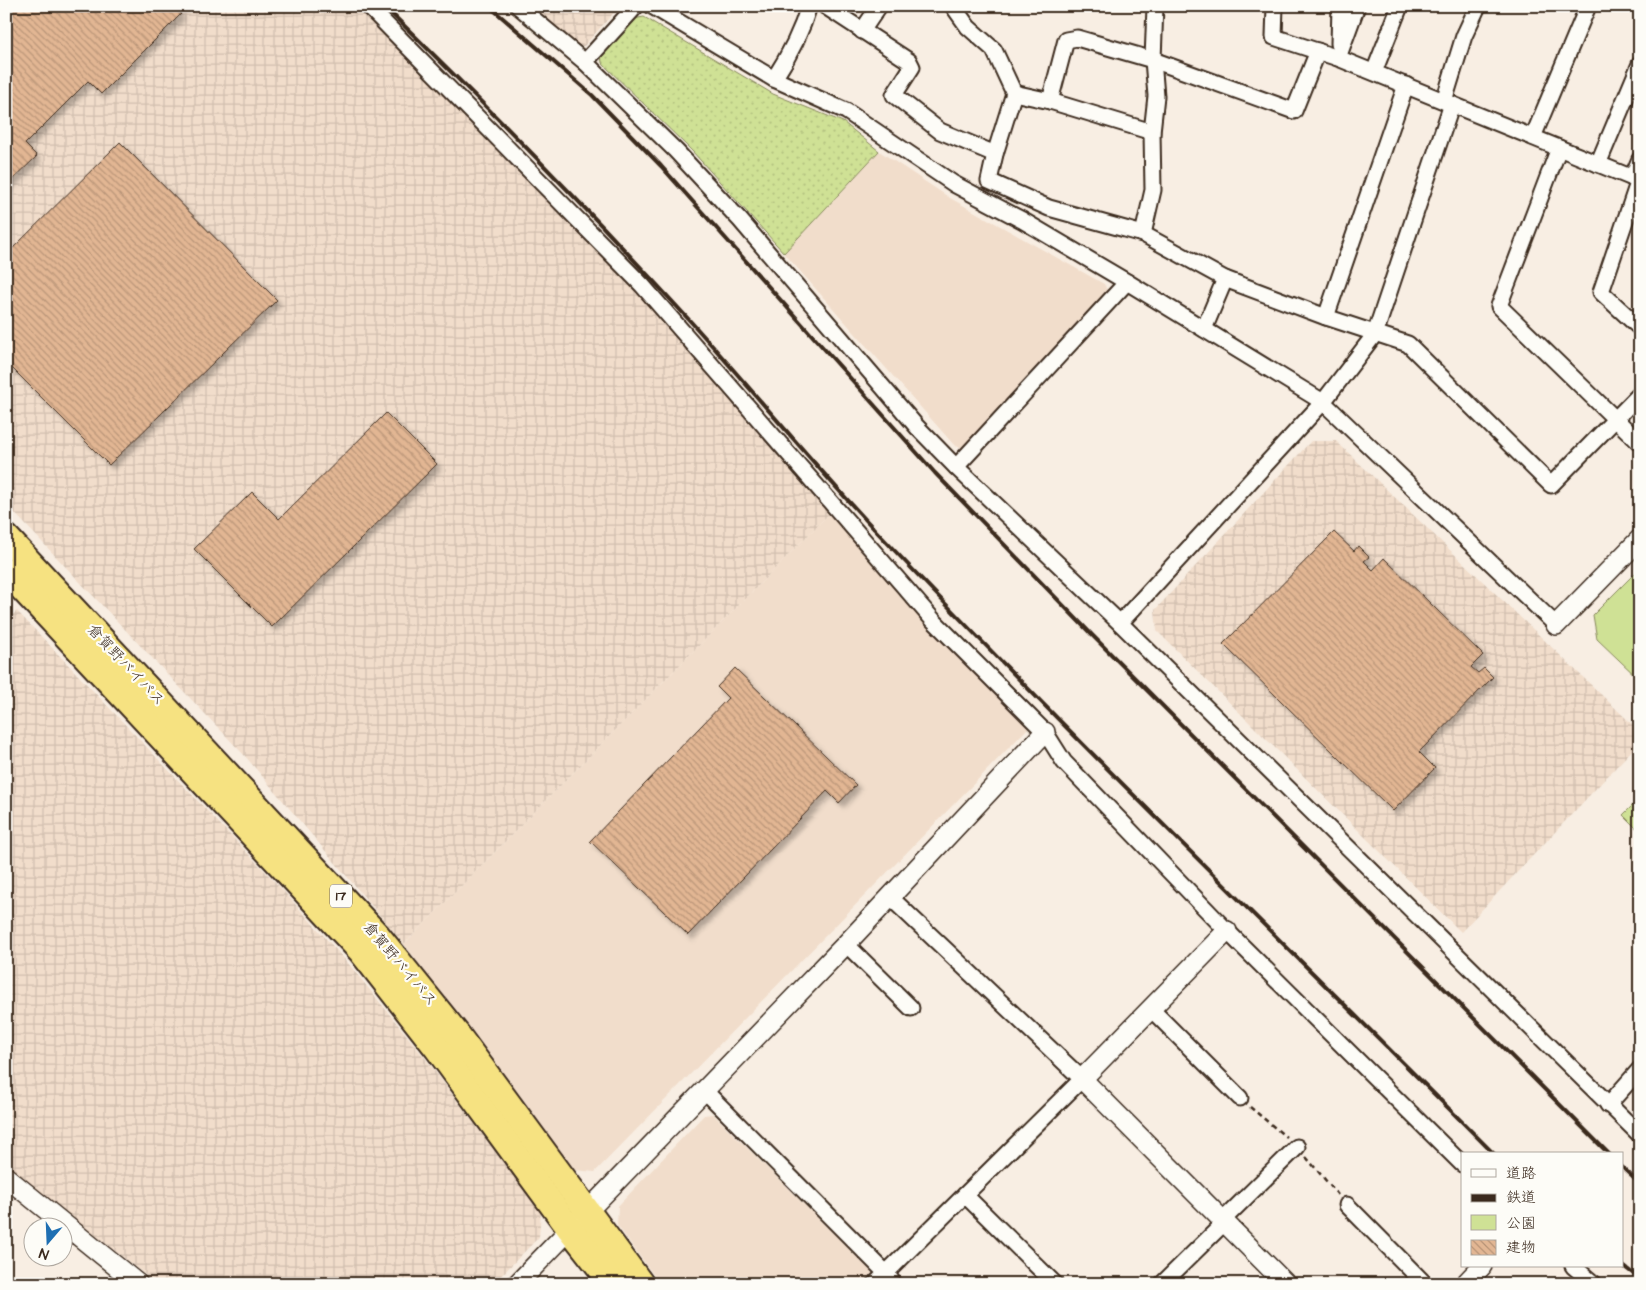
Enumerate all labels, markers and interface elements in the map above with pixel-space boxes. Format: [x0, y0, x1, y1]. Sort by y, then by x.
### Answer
street label: 倉賀野バイパス [83, 620, 169, 710]
road number: 17 [330, 884, 352, 908]
street label: 倉賀野バイパス [358, 917, 442, 1011]
legend [1461, 1152, 1624, 1268]
text: 道路 [1506, 1163, 1536, 1184]
text: 鉄道 [1506, 1187, 1536, 1208]
text: 公園 [1506, 1213, 1536, 1234]
north arrow [22, 1218, 72, 1268]
text: 建物 [1506, 1237, 1536, 1258]
text: N [36, 1242, 52, 1264]

